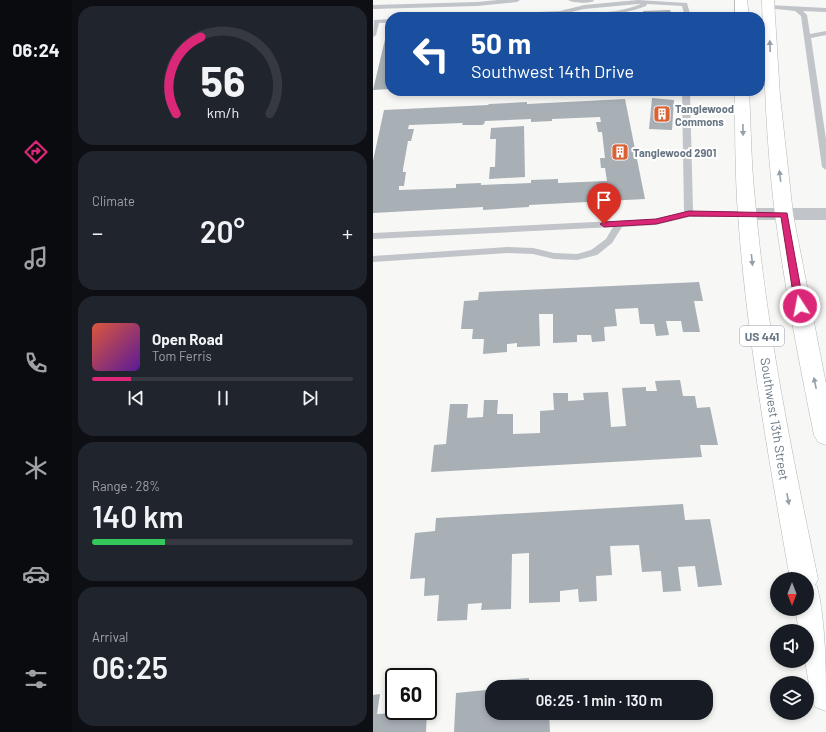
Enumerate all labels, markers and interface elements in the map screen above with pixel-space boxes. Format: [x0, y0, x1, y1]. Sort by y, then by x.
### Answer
text: 50 m [471, 26, 531, 60]
icon: left [405, 28, 457, 80]
text: 06:24 [12, 39, 60, 61]
one-way arrow [767, 39, 773, 52]
text: 56 [200, 54, 245, 104]
text: Southwest 14th Drive [471, 60, 634, 82]
place label: Tanglewood Commons [675, 102, 734, 128]
text: km/h [206, 103, 239, 120]
building icon: Tanglewood Commons [652, 104, 672, 124]
one-way arrow [740, 124, 746, 137]
icon: directions [22, 138, 50, 166]
building icon: Tanglewood 2901 [610, 142, 630, 162]
place label: Tanglewood 2901 [633, 146, 716, 159]
one-way arrow [776, 170, 783, 182]
pin [587, 183, 621, 224]
icon: arrive [593, 189, 615, 211]
text: Climate [92, 193, 135, 209]
text: 20° [200, 213, 245, 249]
text: − [92, 219, 103, 245]
text: + [342, 219, 353, 245]
icon: music [22, 244, 50, 272]
one-way arrow [749, 254, 755, 266]
position arrow [779, 285, 821, 327]
road number: US 441 [740, 326, 784, 346]
text: Open Road [152, 330, 223, 348]
text: Tom Ferris [152, 348, 212, 364]
icon: phone [22, 349, 50, 377]
street label: Southwest 13th Street [757, 357, 793, 481]
one-way arrow [811, 377, 817, 389]
icon: previous [125, 387, 147, 409]
icon: pause [212, 387, 234, 409]
icon: next [299, 387, 321, 409]
icon: climate [22, 454, 50, 482]
text: Range · 28% [92, 478, 160, 494]
one-way arrow [786, 493, 792, 505]
text: 140 km [92, 498, 184, 534]
icon: car [22, 560, 50, 588]
north arrow [770, 572, 814, 616]
map controls [770, 572, 814, 720]
button: sound [770, 624, 814, 668]
text: Arrival [92, 629, 128, 645]
text: 06:25 [92, 649, 168, 685]
icon: filters [22, 665, 50, 693]
speed limit sign: 60 [385, 668, 437, 720]
button: layers [770, 676, 814, 720]
text: 06:25 · 1 min · 130 m [536, 691, 662, 709]

